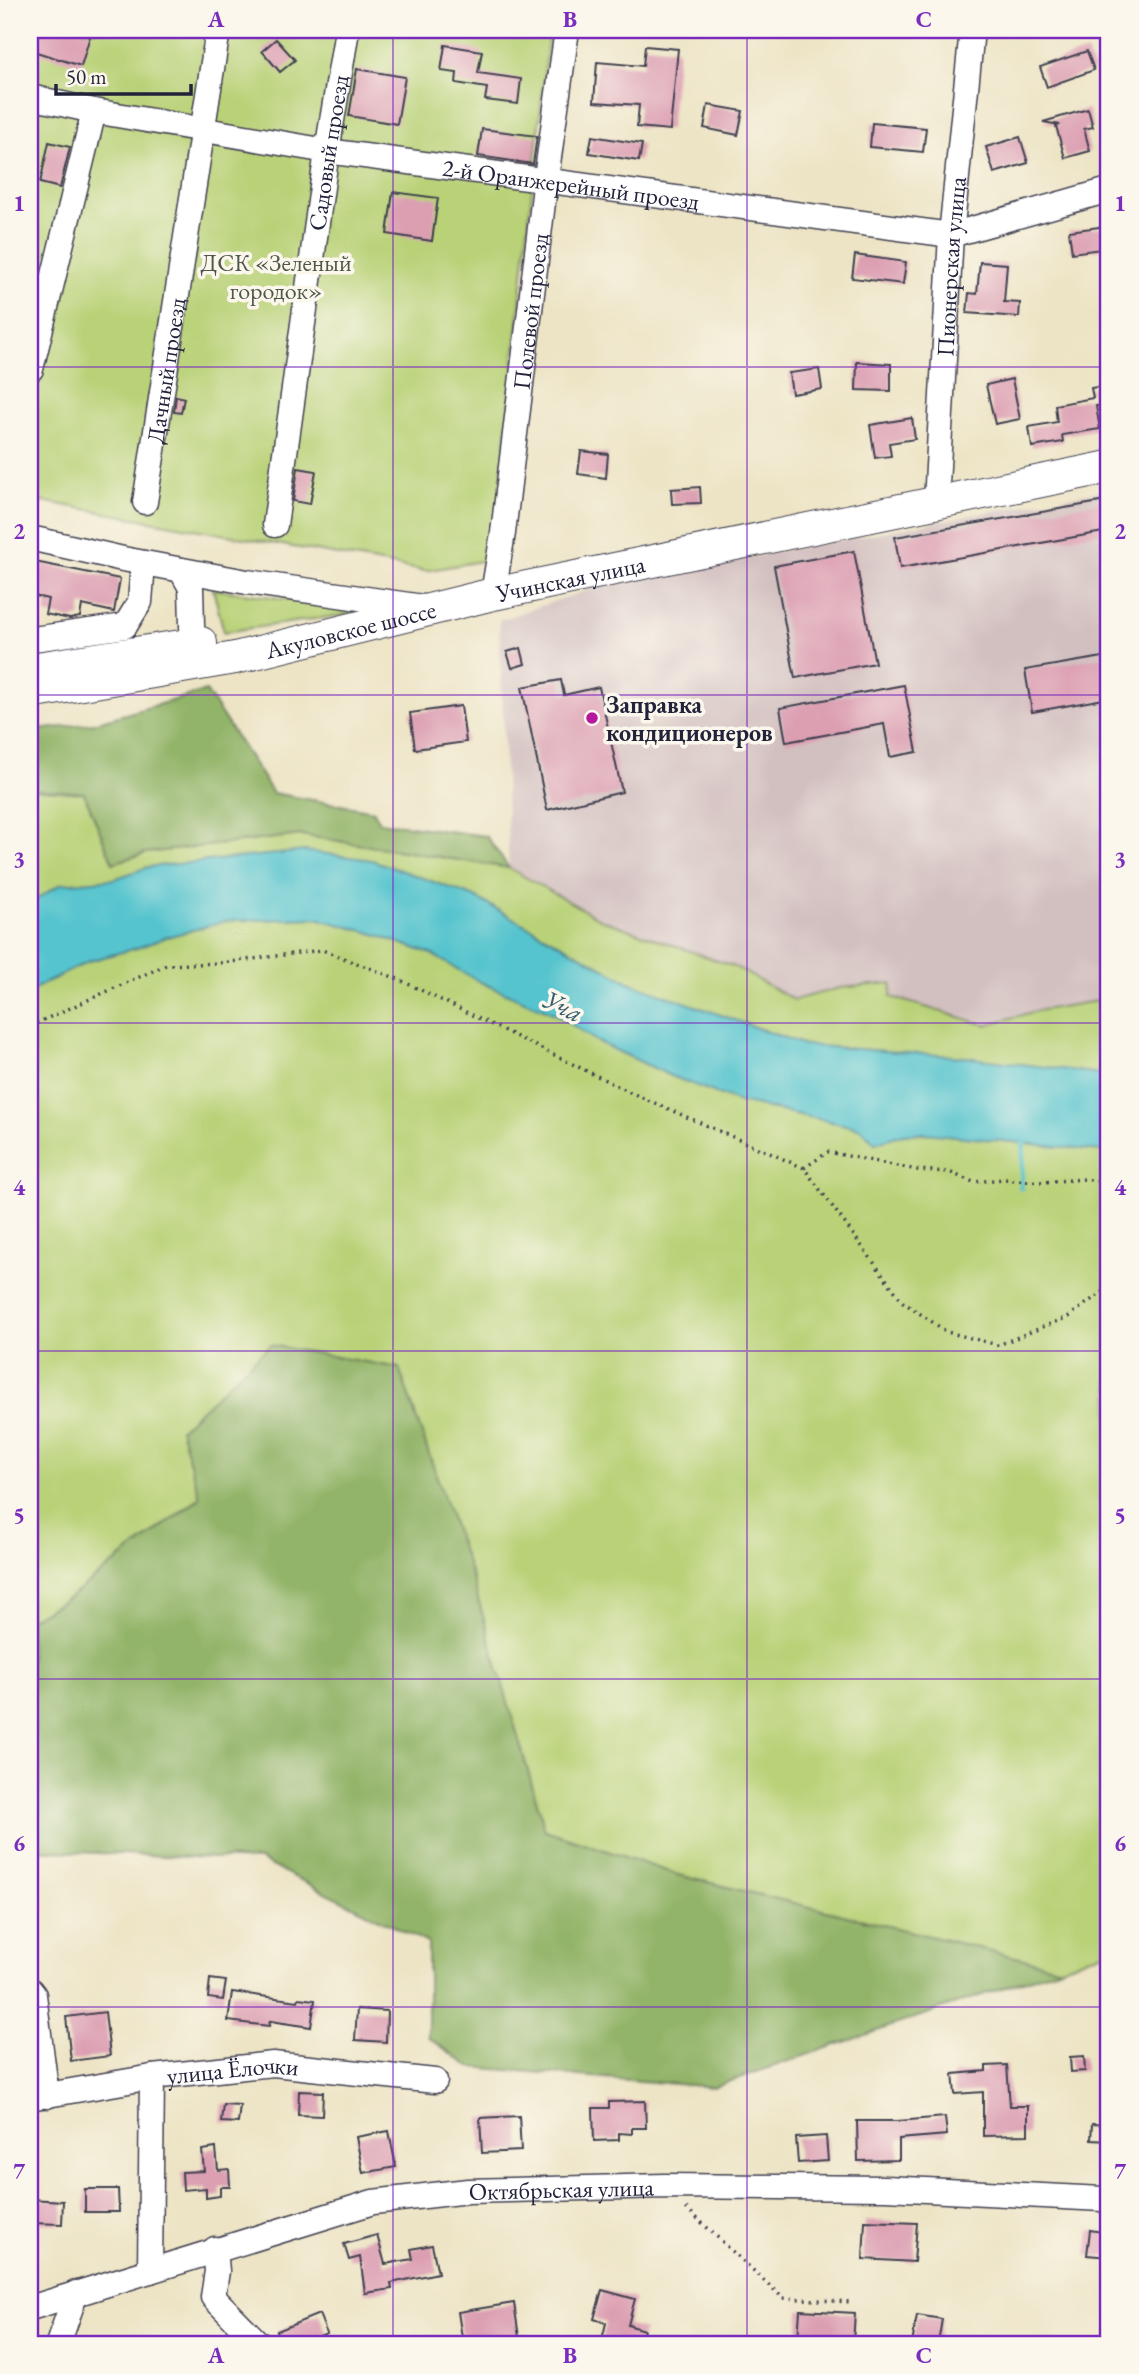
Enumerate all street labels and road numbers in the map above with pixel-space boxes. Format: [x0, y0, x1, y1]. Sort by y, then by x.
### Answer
street label: Садовый проезд [301, 72, 355, 233]
street label: 2-й Оранжерейный проезд [441, 151, 701, 216]
street label: Пионерская улица [929, 174, 972, 357]
street label: Полевой проезд [505, 231, 555, 391]
street label: Дачный проезд [139, 295, 192, 446]
street label: Учинская улица [492, 547, 648, 609]
street label: Акуловское шоссе [261, 593, 439, 666]
street label: улица Ёлочки [165, 2048, 301, 2091]
street label: Октябрьская улица [468, 2171, 655, 2206]

